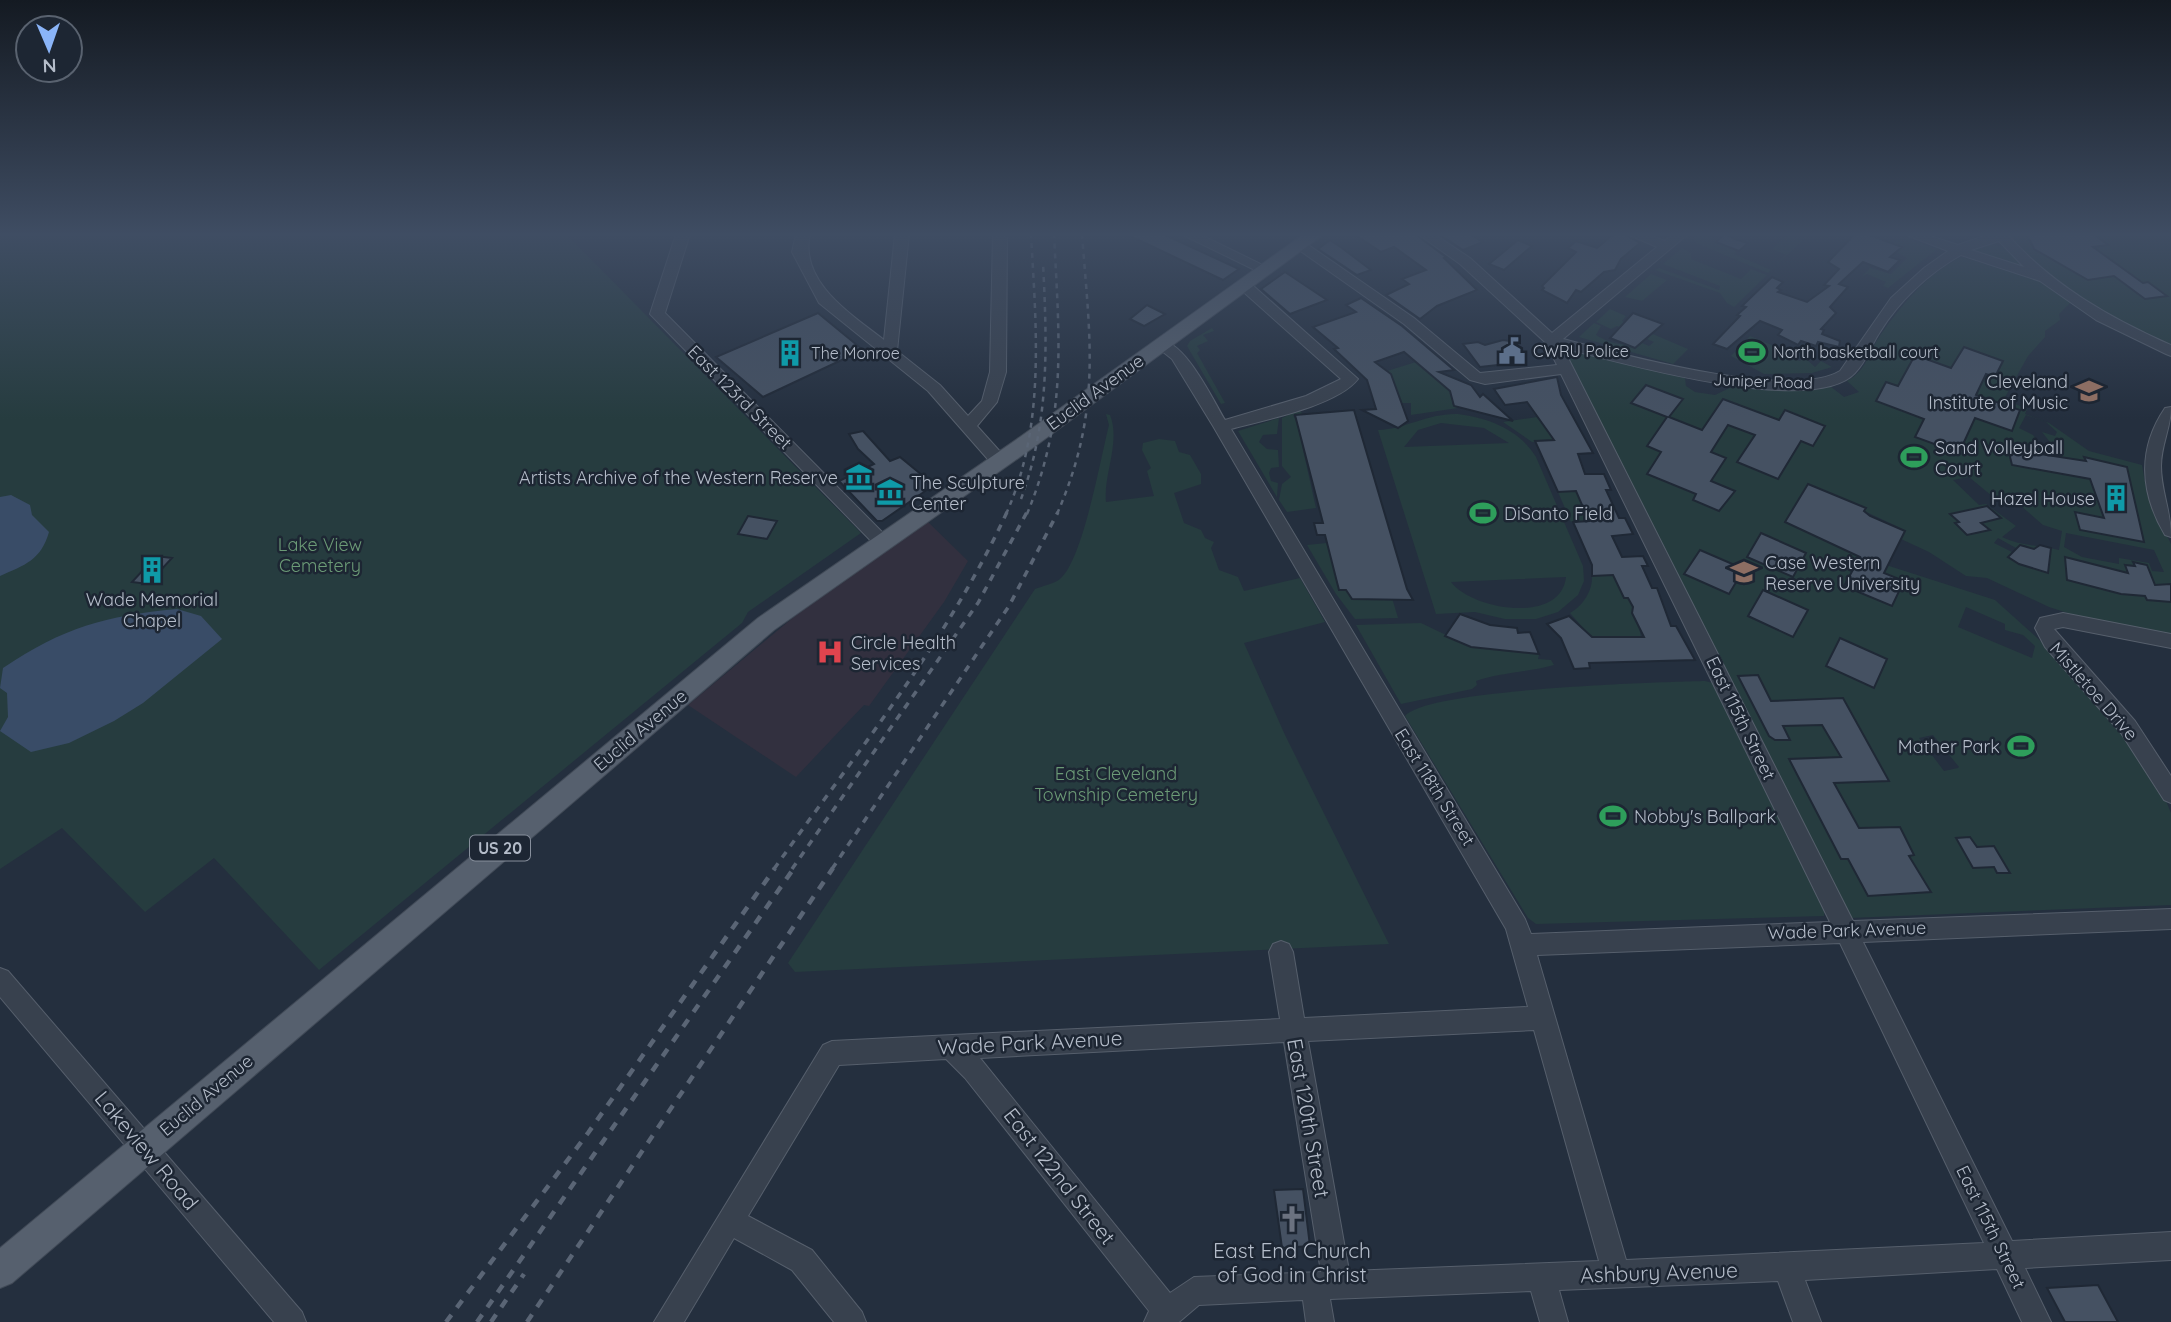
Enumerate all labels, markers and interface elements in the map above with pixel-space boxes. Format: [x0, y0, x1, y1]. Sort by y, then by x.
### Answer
north arrow [14, 14, 84, 84]
text: N [42, 54, 57, 78]
public building icon: CWRU Police [1497, 336, 1527, 366]
sports icon: North basketball court [1737, 337, 1767, 367]
building icon: The Monroe [775, 338, 805, 368]
street label: East 123rd Street [683, 340, 797, 454]
place label: CWRU Police [1533, 341, 1629, 361]
place label: North basketball court [1773, 342, 1939, 362]
place label: The Monroe [811, 343, 900, 363]
street label: Euclid Avenue [1042, 349, 1148, 435]
street label: Juniper Road [1713, 369, 1813, 393]
place label: Cleveland Institute of Music [1928, 370, 2068, 414]
school or university icon: Cleveland Institute of Music [2074, 376, 2104, 406]
place label: Sand Volleyball Court [1935, 436, 2063, 480]
sports icon: Sand Volleyball Court [1899, 442, 1929, 472]
museum icon: Artists Archive of the Western Reserve [844, 462, 874, 492]
place label: Artists Archive of the Western Reserve [519, 466, 838, 489]
place label: The Sculpture Center [911, 471, 1025, 515]
museum icon: The Sculpture Center [875, 477, 905, 507]
building icon: Hazel House [2101, 483, 2131, 513]
place label: Hazel House [1991, 487, 2095, 510]
sports icon: DiSanto Field [1468, 498, 1498, 528]
place label: DiSanto Field [1504, 502, 1613, 525]
park label: Lake View Cemetery [278, 533, 362, 577]
place label: Case Western Reserve University [1765, 551, 1920, 595]
building icon: Wade Memorial Chapel [137, 555, 167, 585]
school or university icon: Case Western Reserve University [1729, 557, 1759, 587]
place label: Wade Memorial Chapel [86, 588, 218, 632]
place label: Circle Health Services [851, 631, 956, 675]
hospital icon: Circle Health Services [815, 637, 845, 667]
street label: Mistletoe Drive [2045, 637, 2143, 745]
street label: East 115th Street [1701, 653, 1781, 783]
street label: Euclid Avenue [589, 684, 691, 776]
street label: East 118th Street [1390, 724, 1480, 850]
sports icon: Mather Park [2006, 731, 2036, 761]
place label: Mather Park [1898, 735, 2000, 758]
park label: East Cleveland Township Cemetery [1034, 762, 1198, 806]
sports icon: Nobby's Ballpark [1598, 801, 1628, 831]
place label: Nobby's Ballpark [1634, 805, 1776, 828]
road number: US 20 [470, 835, 530, 860]
street label: Wade Park Avenue [1767, 916, 1927, 944]
street label: Wade Park Avenue [937, 1024, 1123, 1060]
street label: East 120th Street [1282, 1036, 1336, 1200]
street label: Euclid Avenue [155, 1049, 257, 1141]
street label: Lakeview Road [90, 1085, 204, 1215]
street label: East 122nd Street [999, 1102, 1121, 1250]
street label: East 115th Street [1951, 1162, 2031, 1292]
church icon: East End Church of God in Christ [1277, 1204, 1307, 1234]
place label: East End Church of God in Christ [1213, 1237, 1371, 1287]
street label: Ashbury Avenue [1580, 1256, 1738, 1288]

